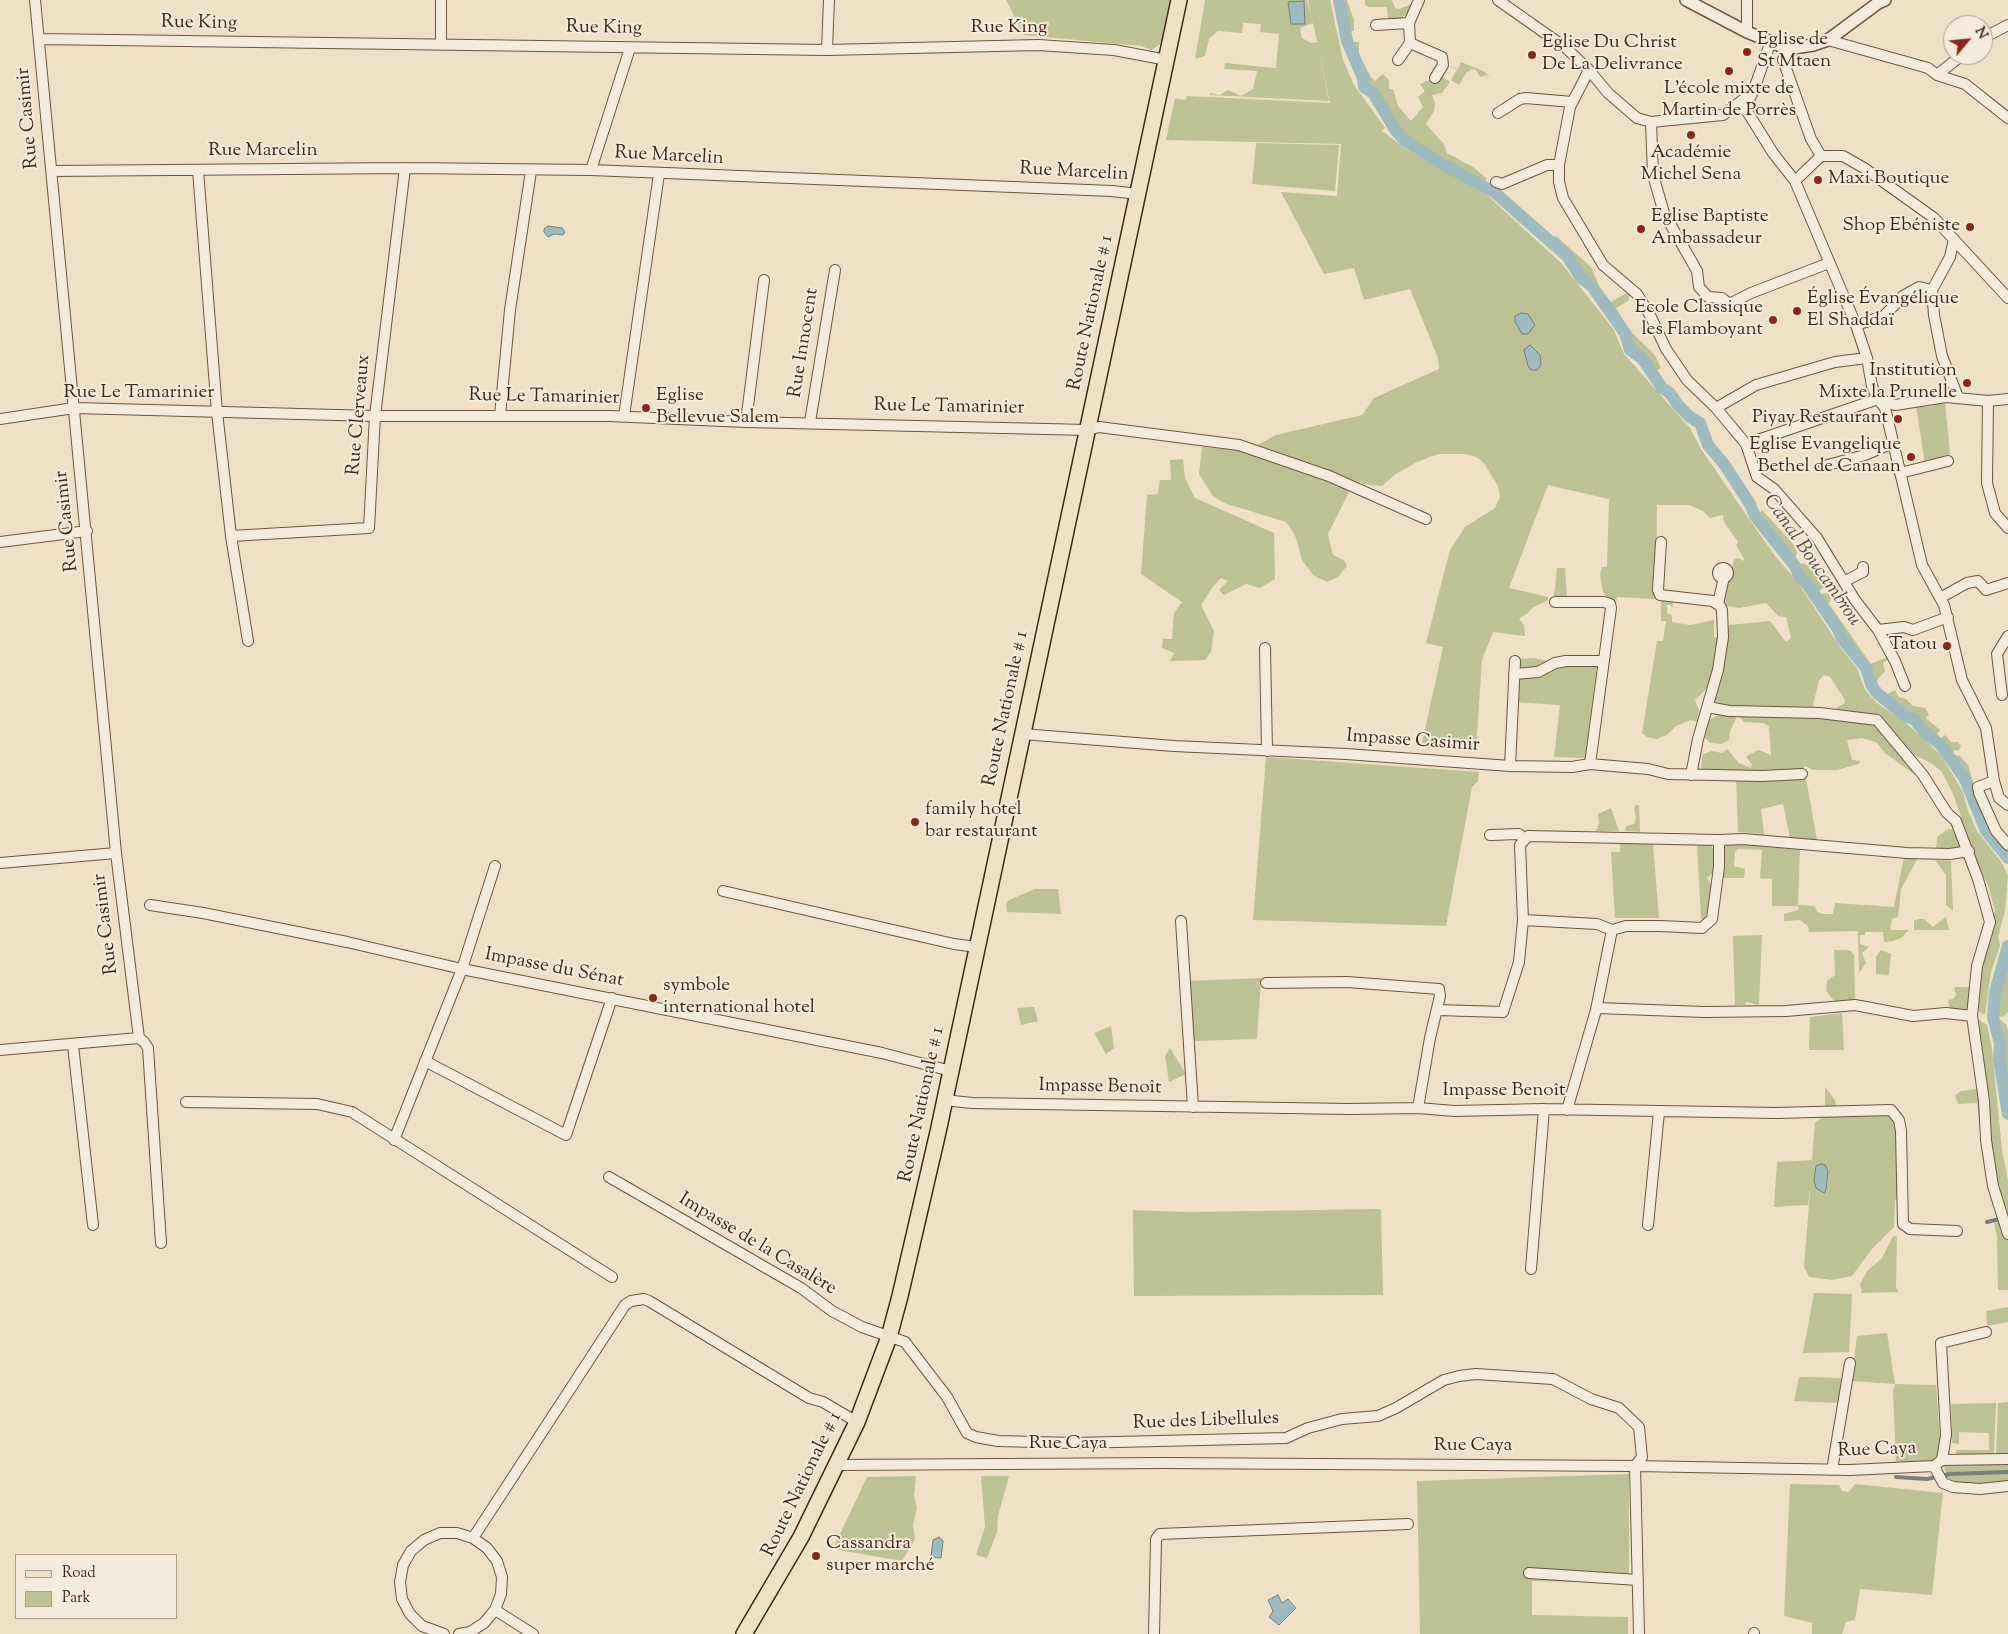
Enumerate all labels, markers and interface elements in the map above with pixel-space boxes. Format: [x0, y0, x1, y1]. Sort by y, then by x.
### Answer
street label: Rue King [161, 12, 237, 36]
north arrow [1943, 15, 1993, 65]
street label: Rue King [566, 17, 642, 41]
street label: Rue King [971, 18, 1047, 40]
text: N [1969, 24, 1992, 43]
place label: Eglise de St Mtaen [1757, 30, 1831, 74]
place label: Eglise Du Christ De La Delivrance [1542, 33, 1683, 77]
marker: Eglise de St Mtaen [1741, 46, 1753, 58]
marker: Eglise Du Christ De La Delivrance [1526, 49, 1538, 61]
marker: L'école mixte de Martin de Porrès [1723, 65, 1735, 77]
street label: Rue Casimir [13, 66, 45, 170]
place label: L'école mixte de Martin de Porrès [1662, 79, 1796, 123]
marker: Académie Michel Sena [1685, 129, 1697, 141]
street label: Rue Marcelin [208, 141, 318, 163]
street label: Rue Marcelin [614, 143, 724, 171]
place label: Académie Michel Sena [1641, 143, 1741, 187]
street label: Rue Marcelin [1019, 159, 1129, 187]
place label: Maxi Boutique [1828, 169, 1949, 191]
marker: Maxi Boutique [1812, 174, 1824, 186]
place label: Eglise Baptiste Ambassadeur [1651, 207, 1769, 251]
place label: Shop Ebéniste [1842, 216, 1960, 238]
marker: Shop Ebéniste [1964, 221, 1976, 233]
marker: Eglise Baptiste Ambassadeur [1635, 223, 1647, 235]
street label: Route Nationale # 1 [1064, 233, 1120, 393]
street label: Rue Innocent [785, 286, 825, 400]
place label: Église Évangélique El Shaddaï [1807, 289, 1959, 333]
place label: Ecole Classique les Flamboyant [1635, 298, 1763, 342]
marker: Église Évangélique El Shaddaï [1791, 305, 1803, 317]
marker: Ecole Classique les Flamboyant [1767, 314, 1779, 326]
street label: Rue Clerveaux [343, 354, 377, 476]
place label: Institution Mixte la Prunelle [1819, 361, 1957, 405]
marker: Institution Mixte la Prunelle [1961, 377, 1973, 389]
street label: Rue Le Tamarinier [64, 383, 214, 405]
street label: Rue Le Tamarinier [468, 385, 620, 411]
place label: Eglise Bellevue Salem [656, 386, 779, 430]
street label: Rue Le Tamarinier [873, 395, 1025, 421]
marker: Eglise Bellevue Salem [640, 402, 652, 414]
place label: Piyay Restaurant [1752, 408, 1888, 430]
marker: Piyay Restaurant [1892, 413, 1904, 425]
place label: Eglise Evangelique Bethel de Canaan [1749, 435, 1901, 479]
marker: Eglise Evangelique Bethel de Canaan [1905, 451, 1917, 463]
street label: Rue Casimir [51, 469, 85, 573]
water label: Canal Boucambrou [1757, 490, 1865, 632]
street label: Route Nationale # 1 [979, 629, 1035, 789]
place label: Tatou [1889, 635, 1937, 657]
marker: Tatou [1941, 640, 1953, 652]
street label: Impasse Casimir [1346, 726, 1480, 758]
place label: family hotel bar restaurant [925, 800, 1038, 844]
marker: family hotel bar restaurant [909, 816, 921, 828]
street label: Rue Casimir [89, 872, 125, 976]
street label: Impasse du Sénat [483, 944, 625, 994]
place label: symbole international hotel [663, 976, 815, 1020]
marker: symbole international hotel [647, 992, 659, 1004]
street label: Route Nationale # 1 [895, 1025, 951, 1185]
street label: Impasse Benoît [1038, 1076, 1162, 1100]
street label: Impasse Benoît [1443, 1081, 1565, 1103]
street label: Impasse de la Casalère [674, 1189, 840, 1301]
street label: Rue des Libellules [1132, 1408, 1280, 1436]
street label: Route Nationale # 1 [758, 1409, 848, 1561]
street label: Rue Caya [1029, 1434, 1107, 1456]
street label: Rue Caya [1434, 1436, 1512, 1458]
street label: Rue Caya [1837, 1438, 1917, 1464]
place label: Cassandra super marché [826, 1534, 935, 1578]
marker: Cassandra super marché [810, 1550, 822, 1562]
legend [15, 1554, 178, 1619]
text: Road [62, 1563, 96, 1584]
text: Park [62, 1588, 91, 1609]

